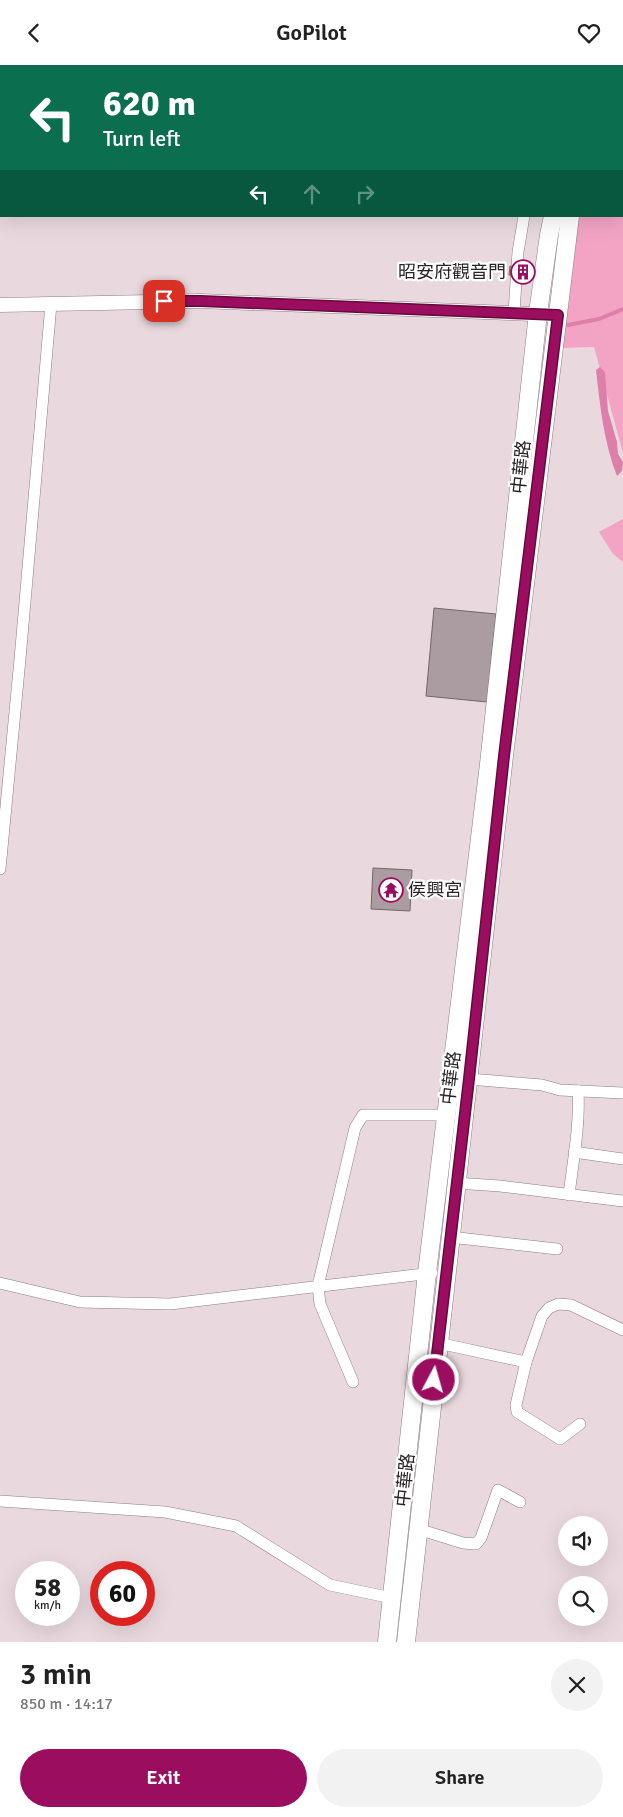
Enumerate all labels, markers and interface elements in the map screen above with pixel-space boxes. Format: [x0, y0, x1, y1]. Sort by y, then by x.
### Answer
icon: back [20, 19, 48, 47]
text: GoPilot [276, 19, 347, 46]
icon: heart [575, 19, 603, 47]
text: 620 m [103, 82, 196, 125]
icon: left [20, 85, 85, 150]
text: Turn left [103, 125, 181, 152]
icon: left [245, 180, 273, 208]
icon: ahead [298, 180, 326, 208]
icon: right [351, 180, 379, 208]
building icon: 昭安府觀音門 [510, 259, 536, 285]
place label: 昭安府觀音門 [398, 261, 506, 283]
pin [143, 280, 185, 322]
icon: arrive [150, 287, 178, 315]
street label: 中華路 [507, 439, 535, 495]
temple icon: 侯興宮 [378, 877, 404, 903]
place label: 侯興宮 [408, 879, 462, 901]
street label: 中華路 [437, 1050, 465, 1106]
position arrow [407, 1353, 459, 1405]
street label: 中華路 [391, 1452, 419, 1508]
map controls [558, 1516, 608, 1626]
button: sound [558, 1516, 608, 1566]
speed limit sign: 60 [90, 1561, 155, 1626]
text: 58 [34, 1572, 61, 1603]
button: search [558, 1576, 608, 1626]
text: km/h [34, 1598, 61, 1613]
text: 3 min [20, 1656, 92, 1693]
button: close [551, 1659, 603, 1711]
text: 850 m · 14:17 [20, 1694, 113, 1714]
button: Exit [20, 1749, 307, 1807]
button: Share [317, 1749, 603, 1807]

